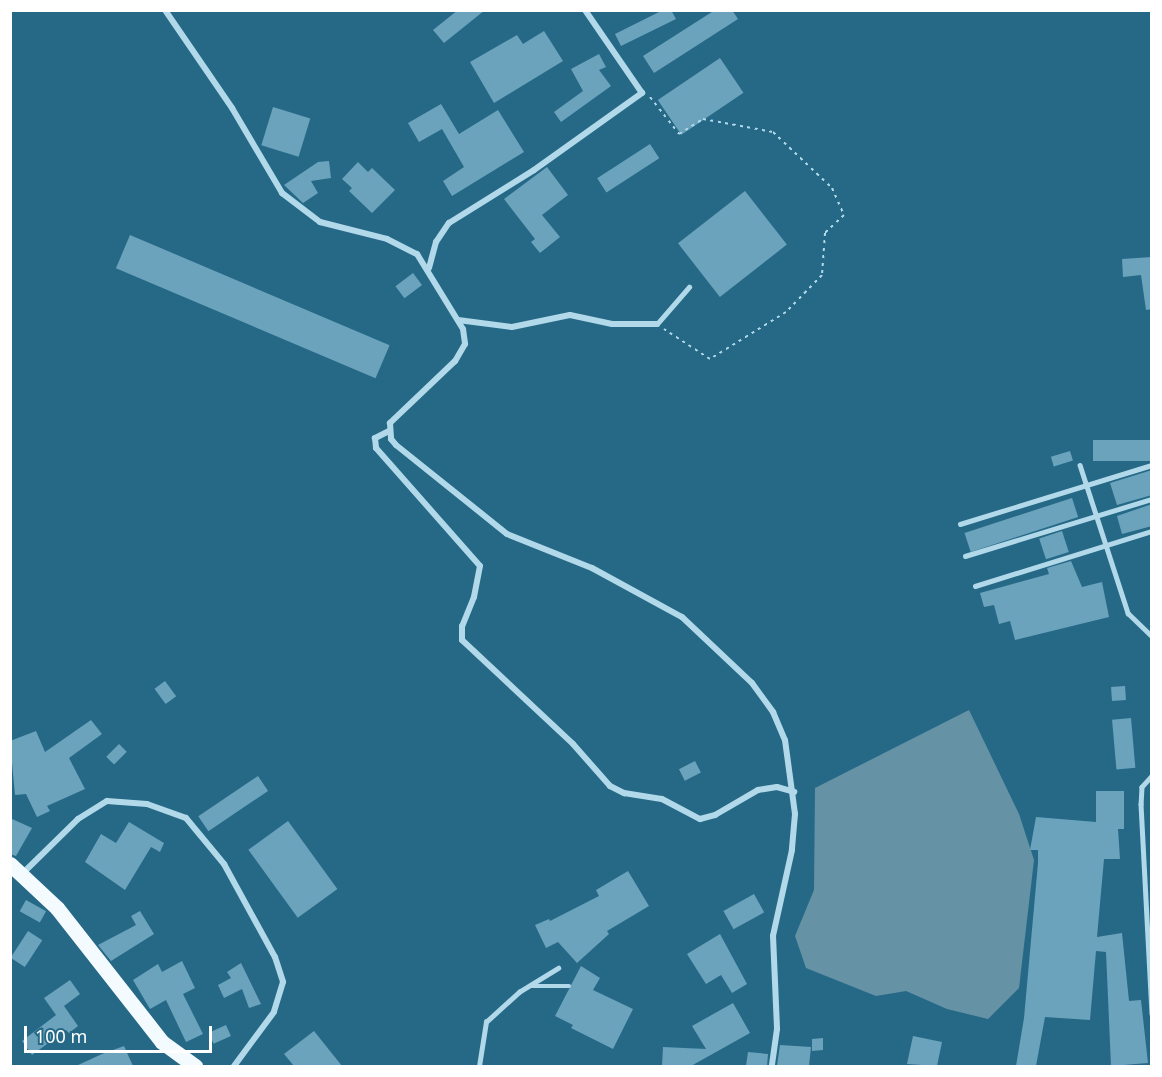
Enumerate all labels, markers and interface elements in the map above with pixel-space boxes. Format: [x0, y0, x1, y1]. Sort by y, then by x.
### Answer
scale bar [27, 1014, 214, 1052]
text: 100 m [35, 1024, 87, 1048]

